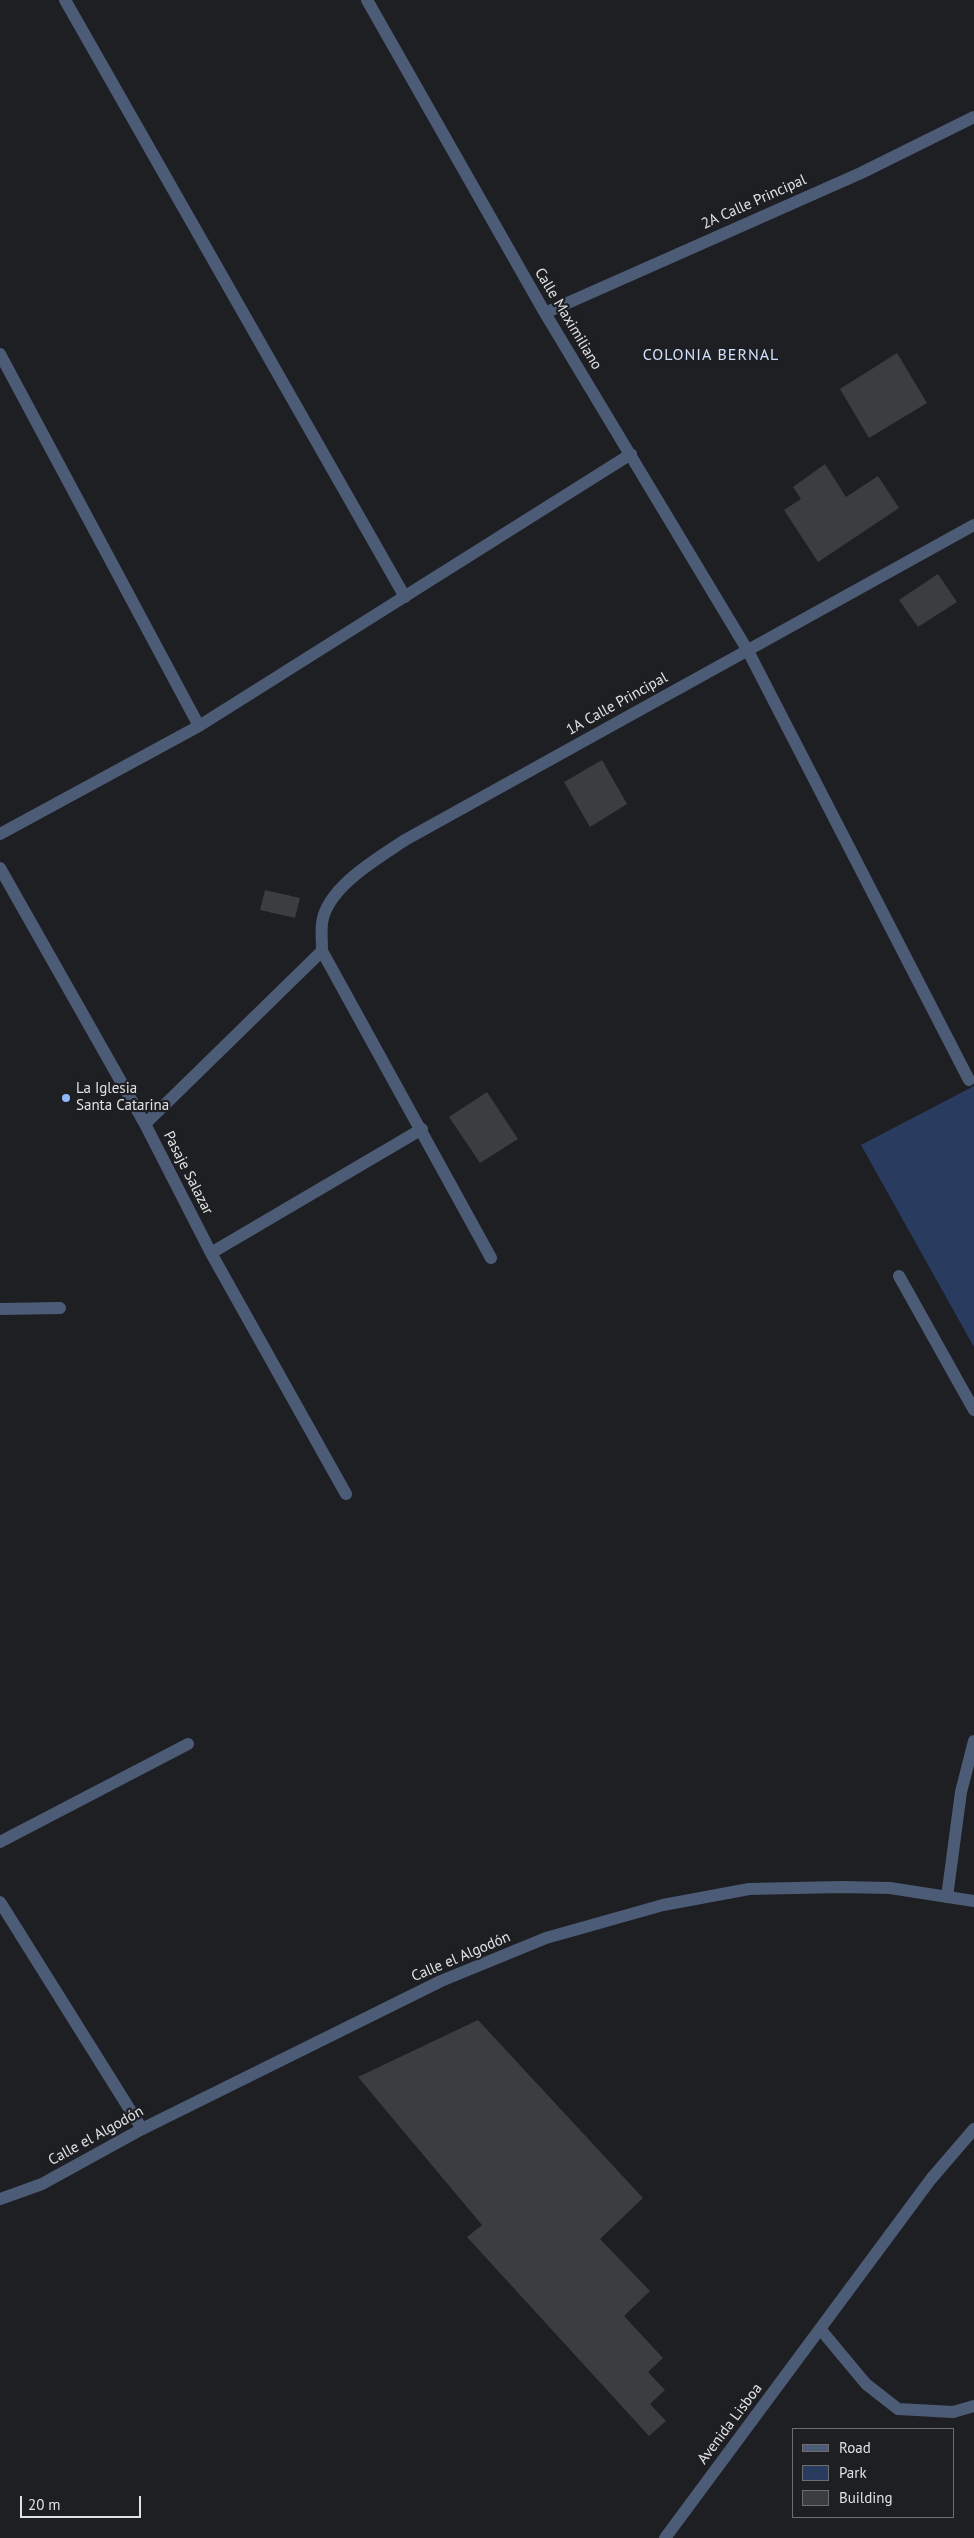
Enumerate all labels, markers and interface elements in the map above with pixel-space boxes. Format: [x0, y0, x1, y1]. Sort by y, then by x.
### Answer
street label: 2A Calle Principal [699, 171, 809, 233]
street label: Calle Maximiliano [531, 265, 605, 373]
district label: COLONIA BERNAL [641, 345, 781, 365]
street label: 1A Calle Principal [563, 669, 671, 739]
place label: La Iglesia Santa Catarina [76, 1080, 169, 1115]
marker: La Iglesia Santa Catarina [60, 1092, 72, 1104]
street label: Pasaje Salazar [159, 1128, 217, 1218]
street label: Calle el Algodón [409, 1928, 513, 1986]
street label: Calle el Algodón [45, 2103, 147, 2169]
street label: Avenida Lisboa [694, 2380, 766, 2468]
legend [792, 2428, 954, 2518]
text: Road [839, 2438, 871, 2457]
text: Park [839, 2463, 867, 2482]
scale bar [22, 2486, 144, 2518]
text: Building [839, 2488, 893, 2507]
text: 20 m [28, 2495, 61, 2514]

